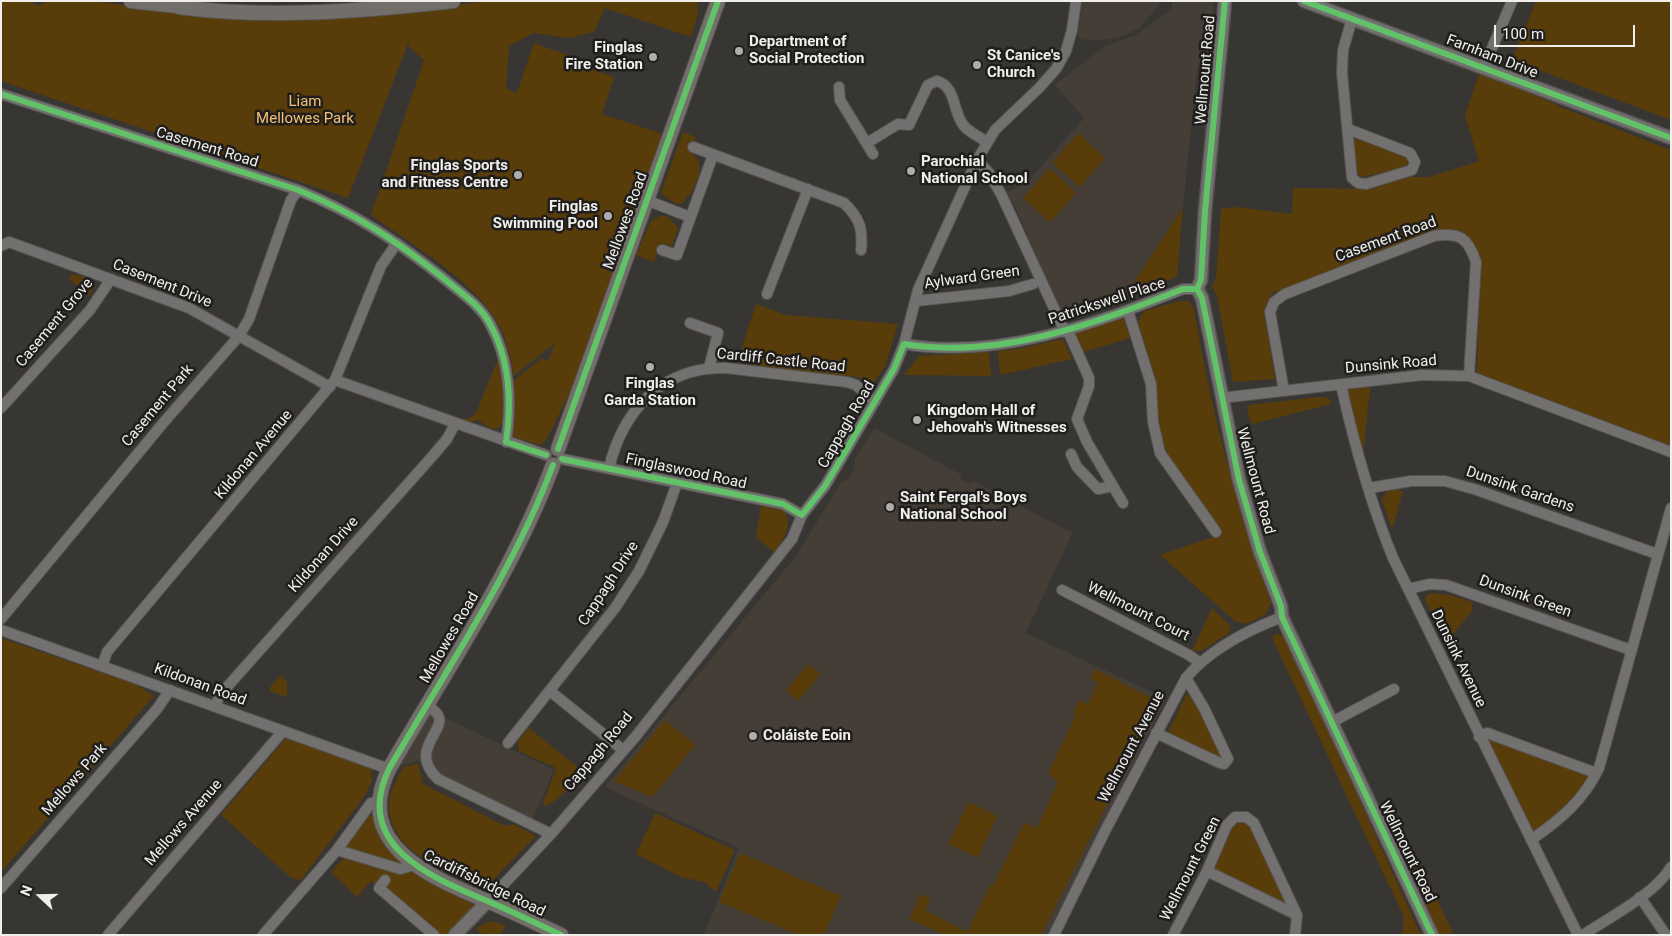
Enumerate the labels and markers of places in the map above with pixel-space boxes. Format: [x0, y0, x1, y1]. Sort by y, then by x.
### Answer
place label: Department of Social Protection [749, 33, 865, 68]
place label: Finglas Fire Station [565, 39, 643, 74]
marker: Department of Social Protection [733, 45, 745, 57]
place label: St Canice's Church [987, 47, 1061, 82]
marker: Finglas Fire Station [647, 51, 659, 63]
marker: St Canice's Church [971, 59, 983, 71]
place label: Parochial National School [921, 153, 1028, 188]
place label: Finglas Sports and Fitness Centre [382, 157, 508, 192]
marker: Parochial National School [905, 165, 917, 177]
marker: Finglas Sports and Fitness Centre [512, 169, 524, 181]
place label: Finglas Swimming Pool [493, 198, 598, 233]
marker: Finglas Swimming Pool [602, 210, 614, 222]
marker: Finglas Garda Station [644, 361, 656, 373]
place label: Finglas Garda Station [604, 375, 696, 410]
place label: Kingdom Hall of Jehovah's Witnesses [927, 402, 1067, 437]
marker: Kingdom Hall of Jehovah's Witnesses [911, 414, 923, 426]
place label: Saint Fergal's Boys National School [900, 489, 1027, 524]
marker: Saint Fergal's Boys National School [884, 501, 896, 513]
place label: Coláiste Eoin [763, 727, 851, 745]
marker: Coláiste Eoin [747, 730, 759, 742]

